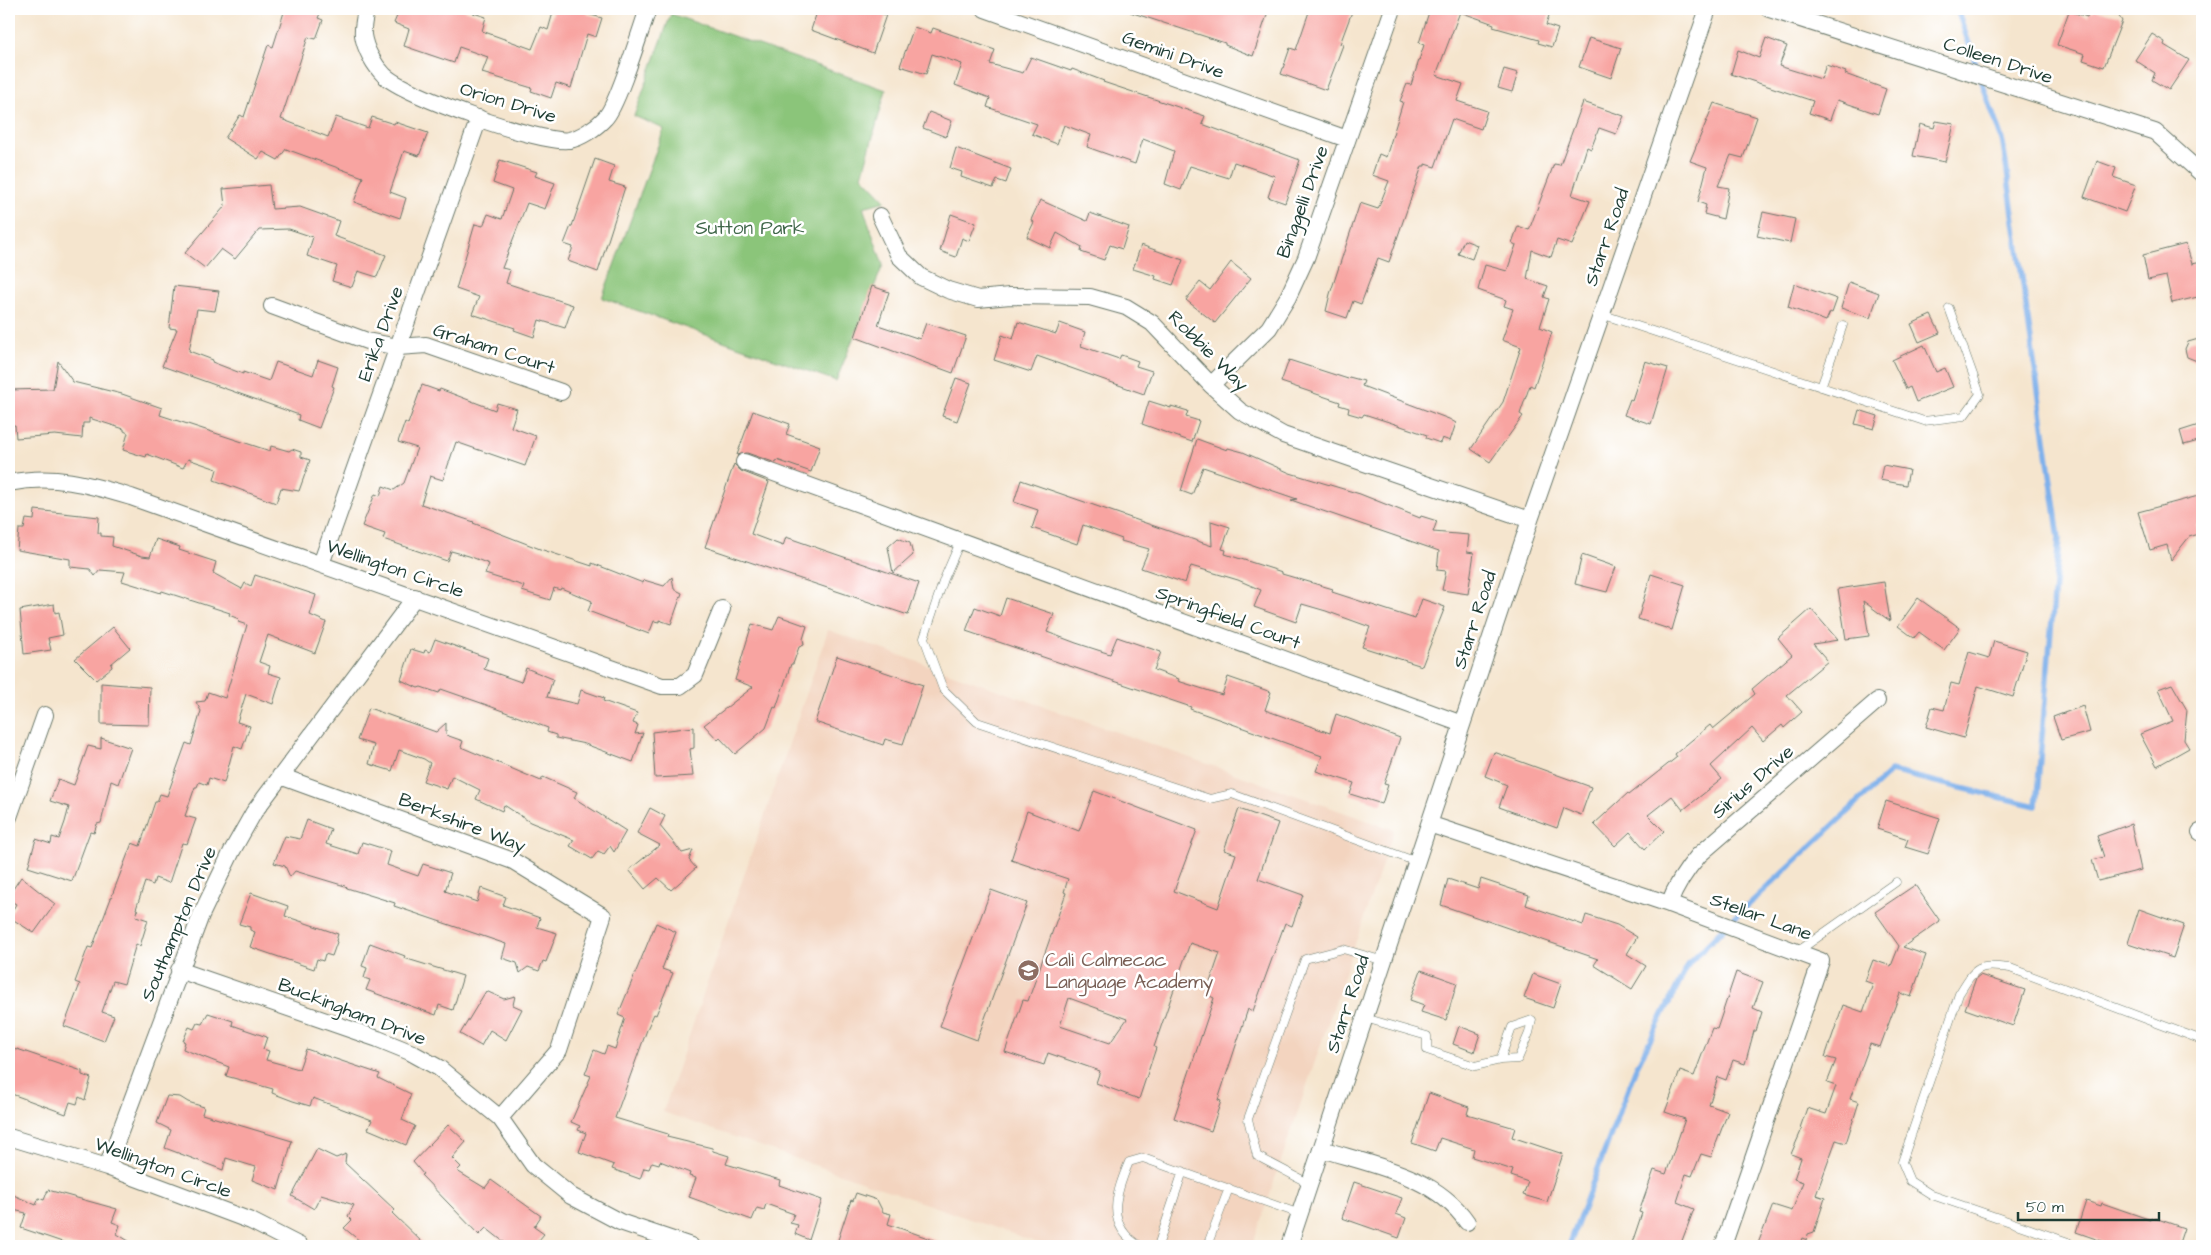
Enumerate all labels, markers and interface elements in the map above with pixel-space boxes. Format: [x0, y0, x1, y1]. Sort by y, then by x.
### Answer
street label: Gemini Drive [1118, 24, 1228, 86]
street label: Colleen Drive [1940, 31, 2056, 91]
street label: Orion Drive [456, 76, 560, 130]
street label: Binggelli Drive [1270, 142, 1337, 262]
street label: Starr Road [1578, 184, 1636, 290]
park label: Sutton Park [696, 215, 805, 242]
street label: Erika Drive [351, 283, 411, 385]
street label: Robbie Way [1161, 305, 1255, 399]
street label: Graham Court [430, 317, 559, 382]
street label: Wellington Circle [322, 533, 467, 606]
street label: Starr Road [1446, 567, 1504, 673]
street label: Springfield Court [1152, 579, 1304, 658]
street label: Sirius Drive [1706, 739, 1800, 825]
street label: Berkshire Way [394, 786, 530, 861]
street label: Southampton Drive [134, 842, 224, 1006]
street label: Stellar Lane [1706, 886, 1816, 948]
place label: Cali Calmecac Language Academy [1045, 947, 1214, 997]
street label: Starr Road [1319, 951, 1377, 1057]
school or university icon: Cali Calmecac Language Academy [1017, 959, 1041, 983]
street label: Buckingham Drive [274, 971, 430, 1054]
street label: Wellington Circle [90, 1131, 235, 1206]
scale bar [2018, 1190, 2160, 1222]
text: 50 m [2026, 1197, 2064, 1218]

